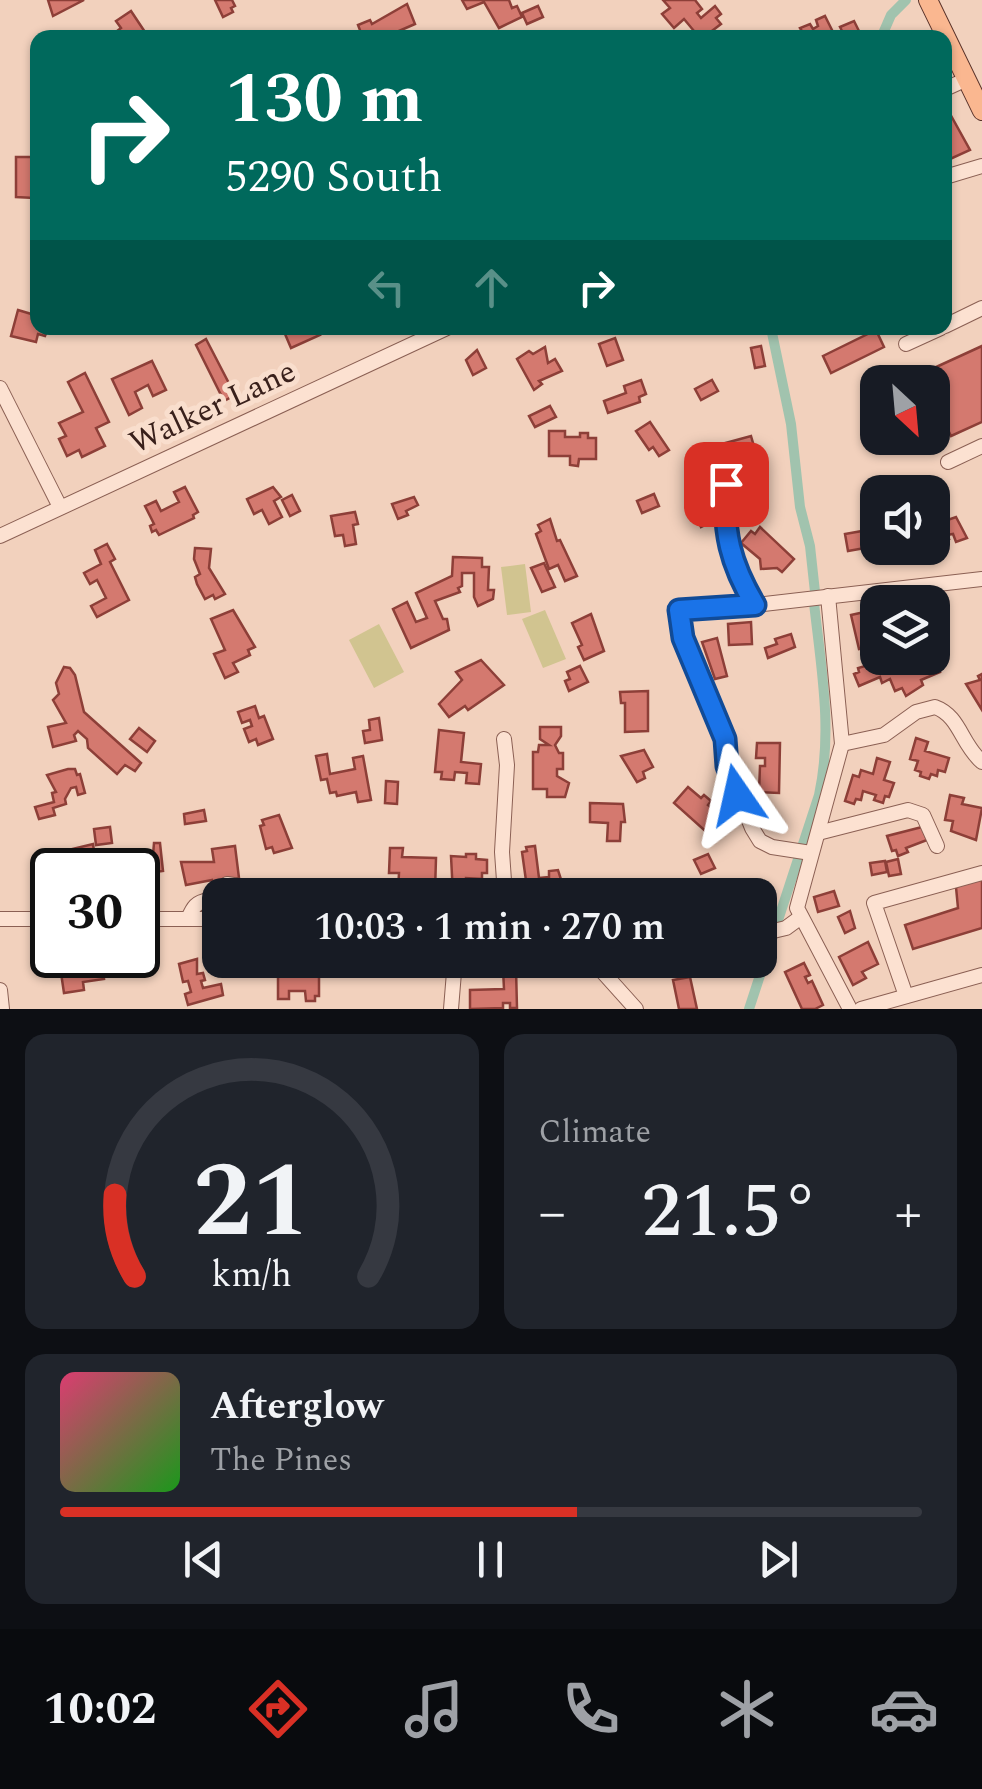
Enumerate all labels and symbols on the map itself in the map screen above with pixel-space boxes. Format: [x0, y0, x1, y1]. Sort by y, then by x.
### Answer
street label: Walker Lane [121, 347, 304, 467]
north arrow [860, 365, 950, 455]
pin [684, 442, 769, 527]
position arrow [685, 743, 789, 847]
speed limit sign: 30 [30, 848, 160, 978]

